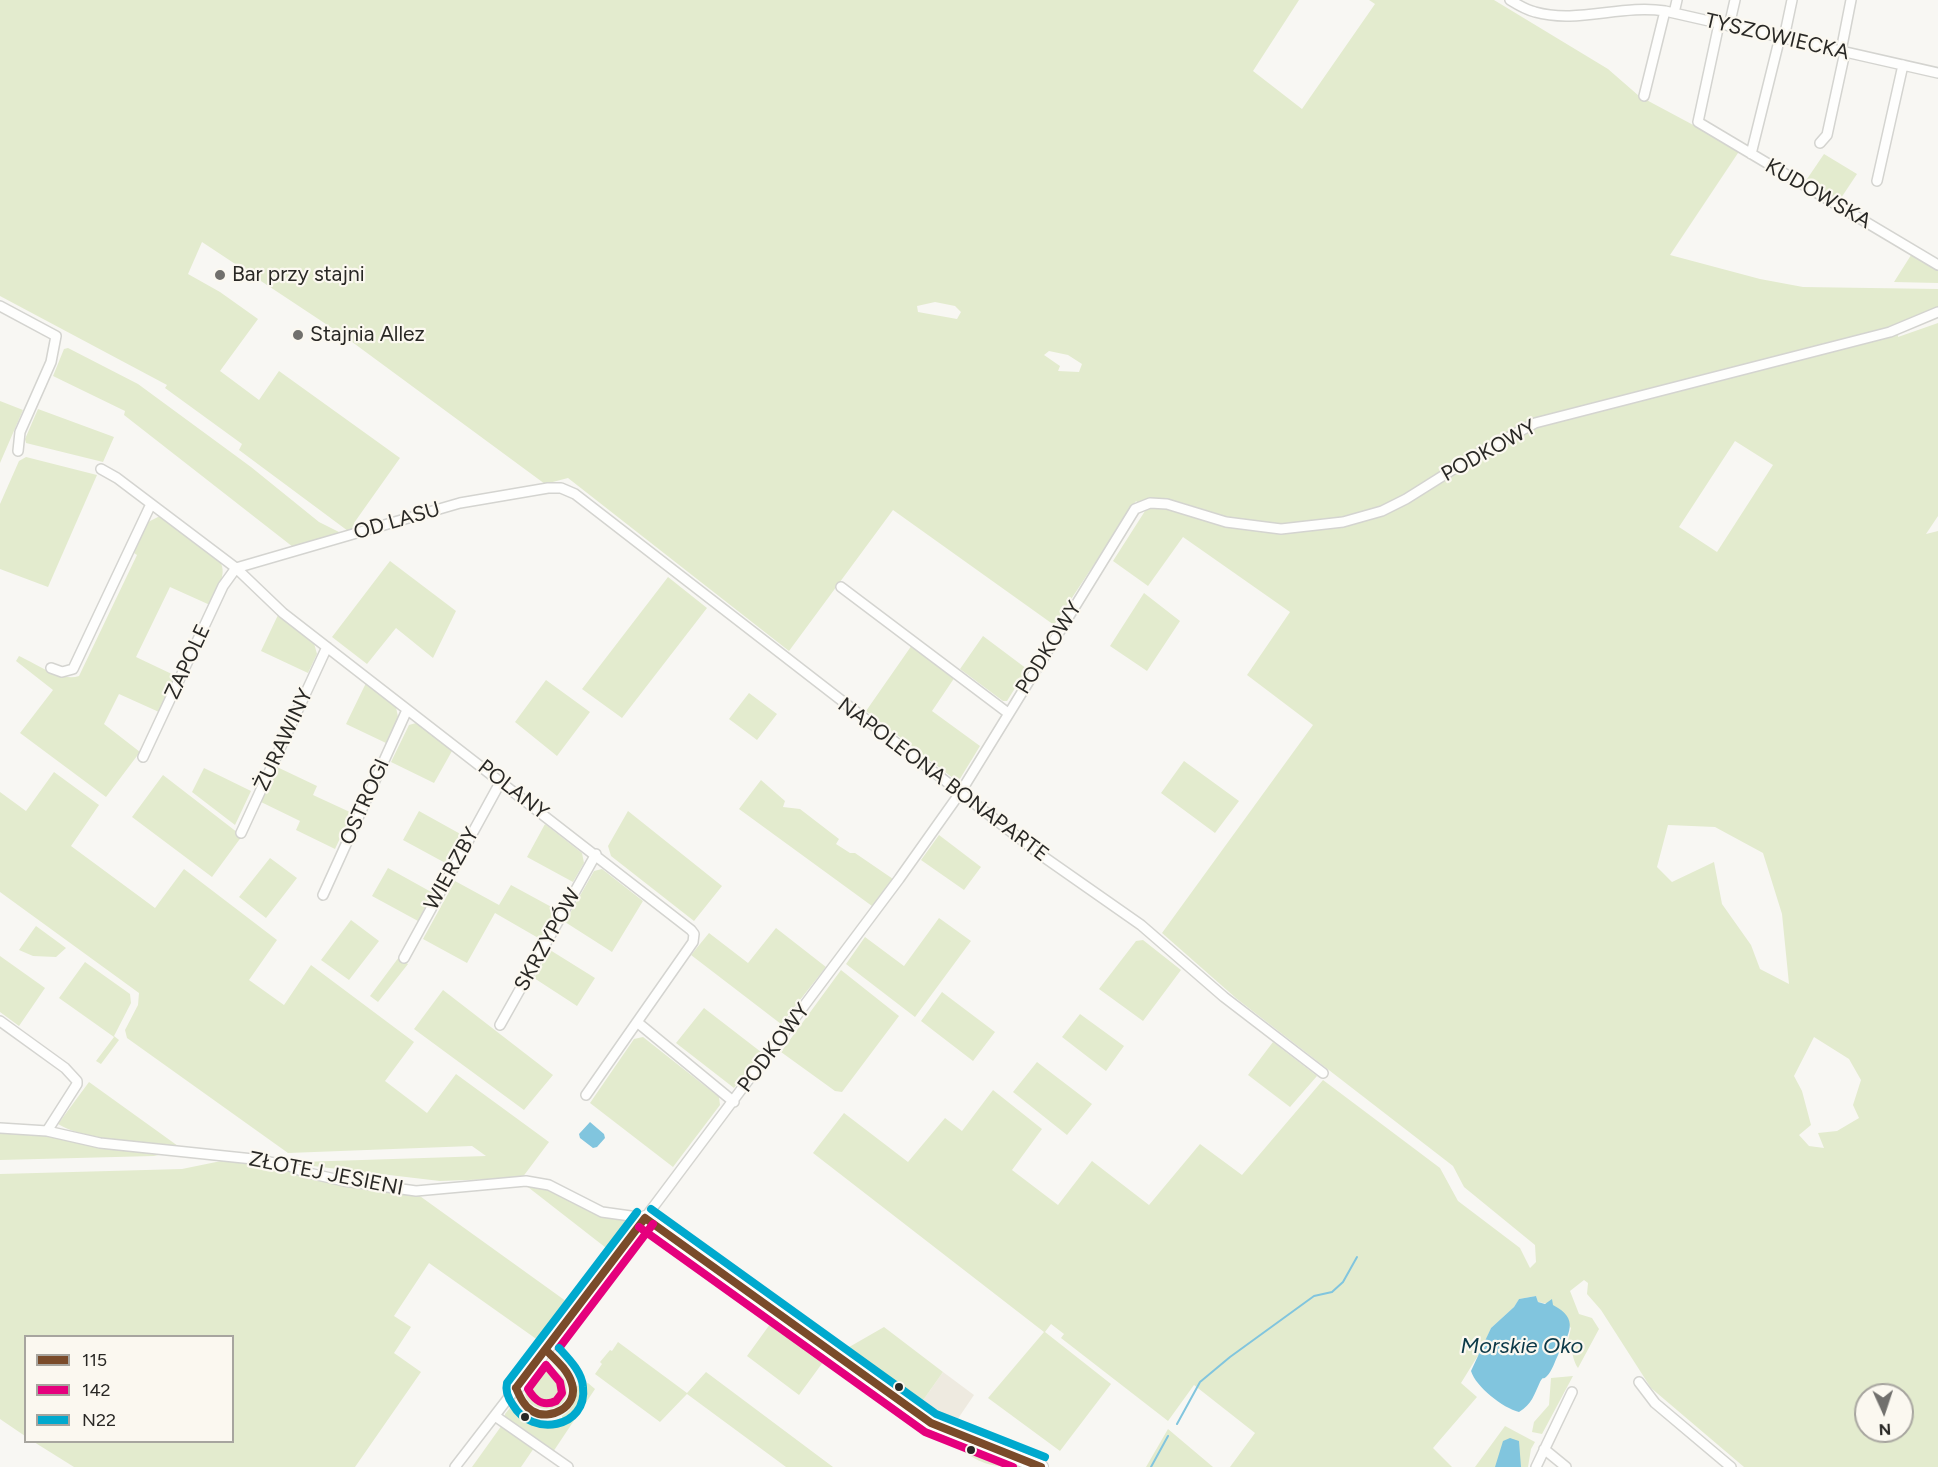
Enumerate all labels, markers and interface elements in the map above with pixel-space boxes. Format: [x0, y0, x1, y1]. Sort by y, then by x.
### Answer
street label: TYSZOWIECKA [1702, 8, 1852, 66]
street label: KUDOWSKA [1760, 154, 1876, 234]
place label: Bar przy stajni [232, 262, 364, 288]
marker: Bar przy stajni [213, 268, 227, 282]
place label: Stajnia Allez [310, 322, 425, 348]
marker: Stajnia Allez [291, 328, 305, 342]
street label: PODKOWY [1437, 415, 1541, 487]
street label: OD LASU [351, 497, 443, 545]
street label: PODKOWY [1011, 597, 1087, 699]
street label: ZAPOLE [160, 621, 216, 703]
street label: ŻURAWINY [249, 685, 319, 795]
street label: NAPOLEONA BONAPARTE [833, 693, 1053, 867]
street label: OSTROGI [335, 755, 395, 849]
street label: POLANY [473, 755, 553, 825]
street label: WIERZBY [419, 823, 485, 915]
street label: SKRZYPÓW [509, 884, 587, 996]
street label: PODKOWY [732, 999, 816, 1097]
street label: ZŁOTEJ JESIENI [247, 1147, 405, 1201]
water label: Morskie Oko [1461, 1334, 1583, 1360]
legend [24, 1335, 234, 1443]
text: 115 [82, 1349, 107, 1371]
text: 142 [82, 1379, 111, 1401]
unlabelled marker [893, 1381, 905, 1393]
north arrow [1854, 1383, 1914, 1443]
text: N22 [82, 1409, 116, 1431]
unlabelled marker [519, 1411, 531, 1423]
text: N [1878, 1420, 1892, 1439]
unlabelled marker [965, 1444, 977, 1456]

